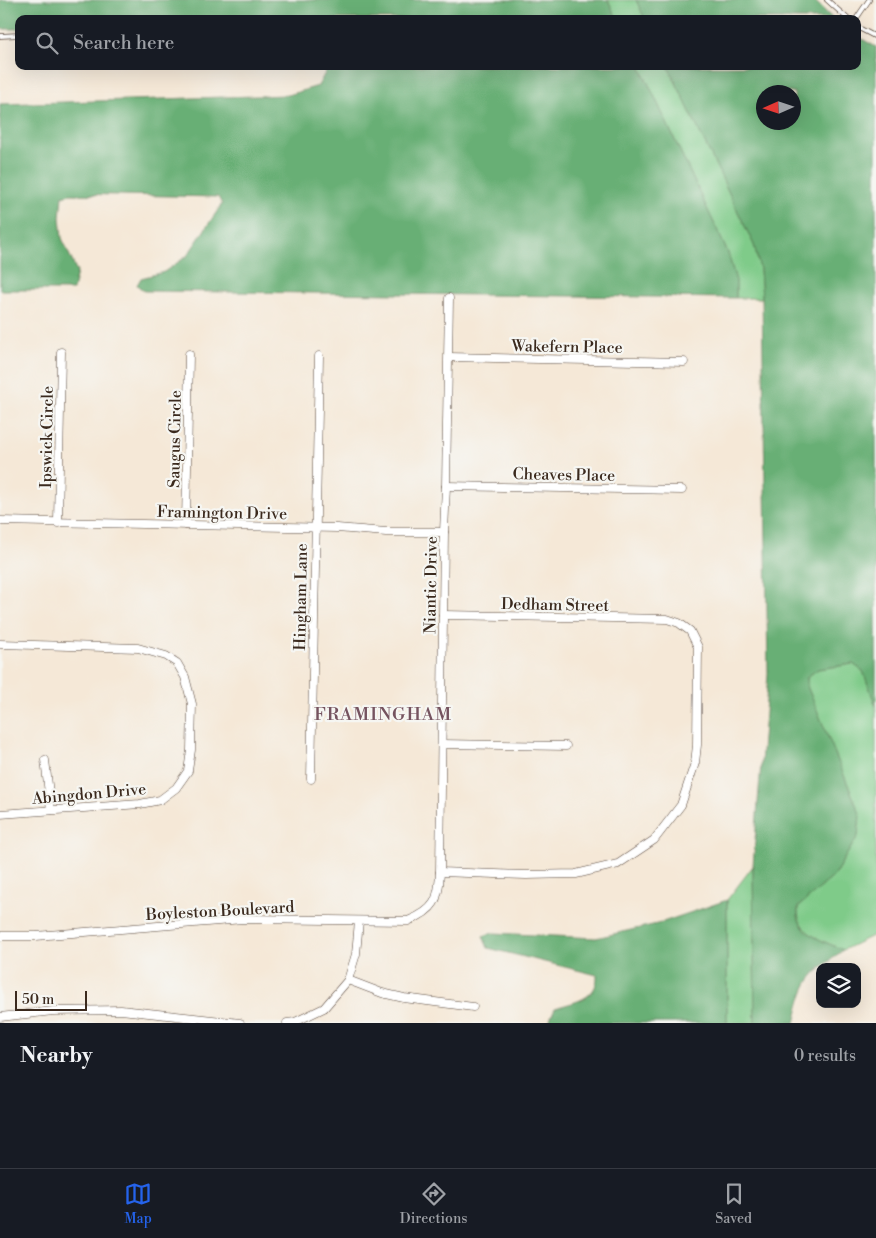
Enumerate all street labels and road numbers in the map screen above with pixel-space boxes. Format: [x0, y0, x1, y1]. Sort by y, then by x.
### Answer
street label: Wakefern Place [510, 336, 623, 358]
street label: Ipswick Circle [36, 386, 58, 488]
street label: Saugus Circle [164, 390, 186, 488]
street label: Cheaves Place [513, 464, 615, 486]
street label: Framington Drive [157, 502, 287, 524]
street label: Niantic Drive [420, 536, 442, 634]
street label: Hingham Lane [290, 543, 312, 651]
street label: Dedham Street [501, 594, 609, 616]
street label: Abingdon Drive [30, 779, 147, 809]
street label: Boyleston Boulevard [144, 897, 295, 925]

